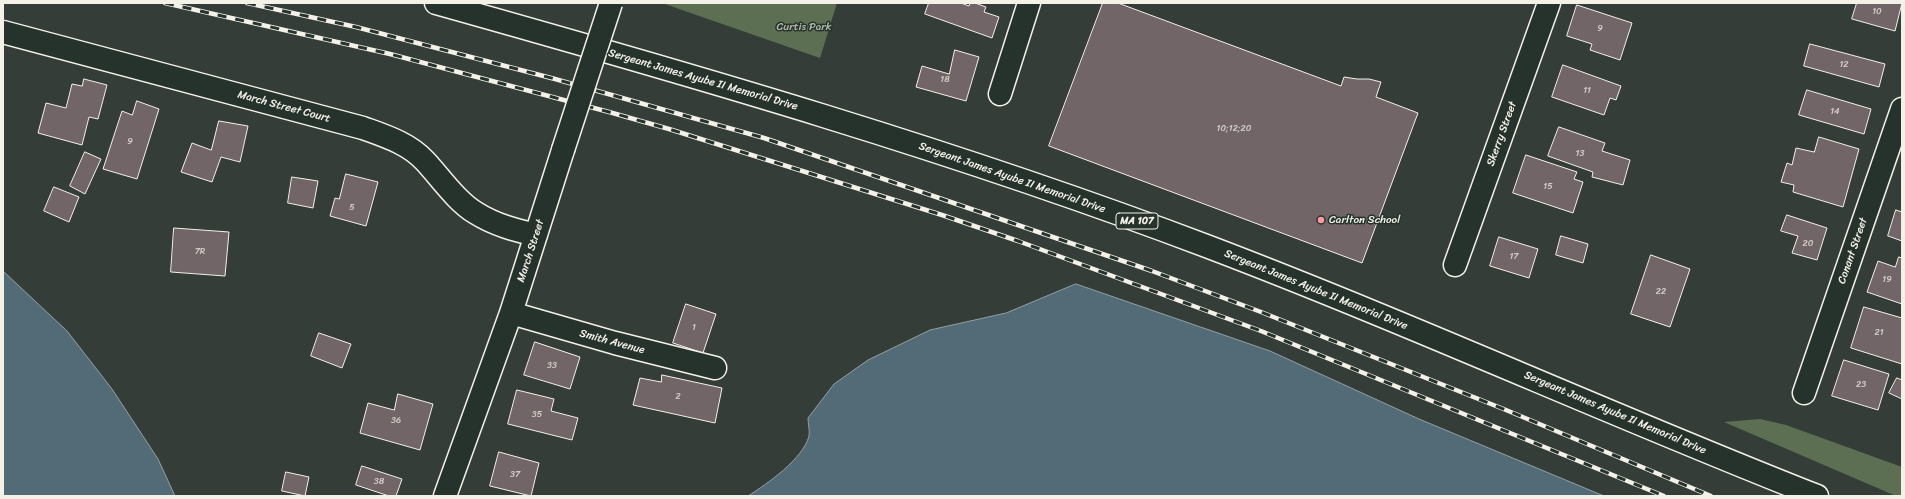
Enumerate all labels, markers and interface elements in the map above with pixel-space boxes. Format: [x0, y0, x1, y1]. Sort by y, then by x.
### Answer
house number: 10 [1872, 7, 1882, 17]
park label: Curtis Park [776, 20, 832, 34]
house number: 9 [1597, 24, 1603, 34]
street label: Sergeant James Ayube II Memorial Drive [607, 47, 799, 113]
house number: 12 [1839, 60, 1849, 70]
house number: 18 [940, 75, 950, 85]
house number: 11 [1583, 86, 1591, 96]
street label: March Street Court [236, 88, 332, 126]
street label: Skerry Street [1484, 100, 1520, 168]
house number: 14 [1830, 107, 1840, 117]
house number: 10;12;20 [1217, 124, 1251, 134]
house number: 9 [127, 137, 133, 147]
street label: Sergeant James Ayube II Memorial Drive [917, 140, 1107, 216]
house number: 13 [1576, 149, 1584, 159]
house number: 15 [1543, 182, 1553, 192]
house number: 5 [349, 203, 355, 213]
road number: MA 107 [1116, 213, 1158, 229]
place label: Carlton School [1329, 213, 1400, 227]
marker: Carlton School [1316, 215, 1326, 225]
street label: Conant Street [1836, 216, 1870, 286]
street label: March Street [515, 218, 547, 284]
house number: 20 [1803, 239, 1813, 249]
house number: 7R [195, 247, 205, 257]
street label: Sergeant James Ayube II Memorial Drive [1222, 247, 1410, 333]
house number: 17 [1510, 252, 1518, 262]
house number: 19 [1882, 275, 1892, 285]
house number: 22 [1656, 287, 1666, 297]
house number: 1 [692, 323, 696, 333]
street label: Smith Avenue [578, 327, 646, 357]
house number: 21 [1874, 328, 1884, 338]
house number: 33 [547, 361, 557, 371]
street label: Sergeant James Ayube II Memorial Drive [1522, 369, 1708, 457]
house number: 23 [1856, 380, 1866, 390]
house number: 2 [675, 392, 681, 402]
house number: 35 [532, 410, 542, 420]
house number: 36 [391, 416, 401, 426]
house number: 37 [510, 470, 520, 480]
house number: 38 [374, 477, 384, 487]

